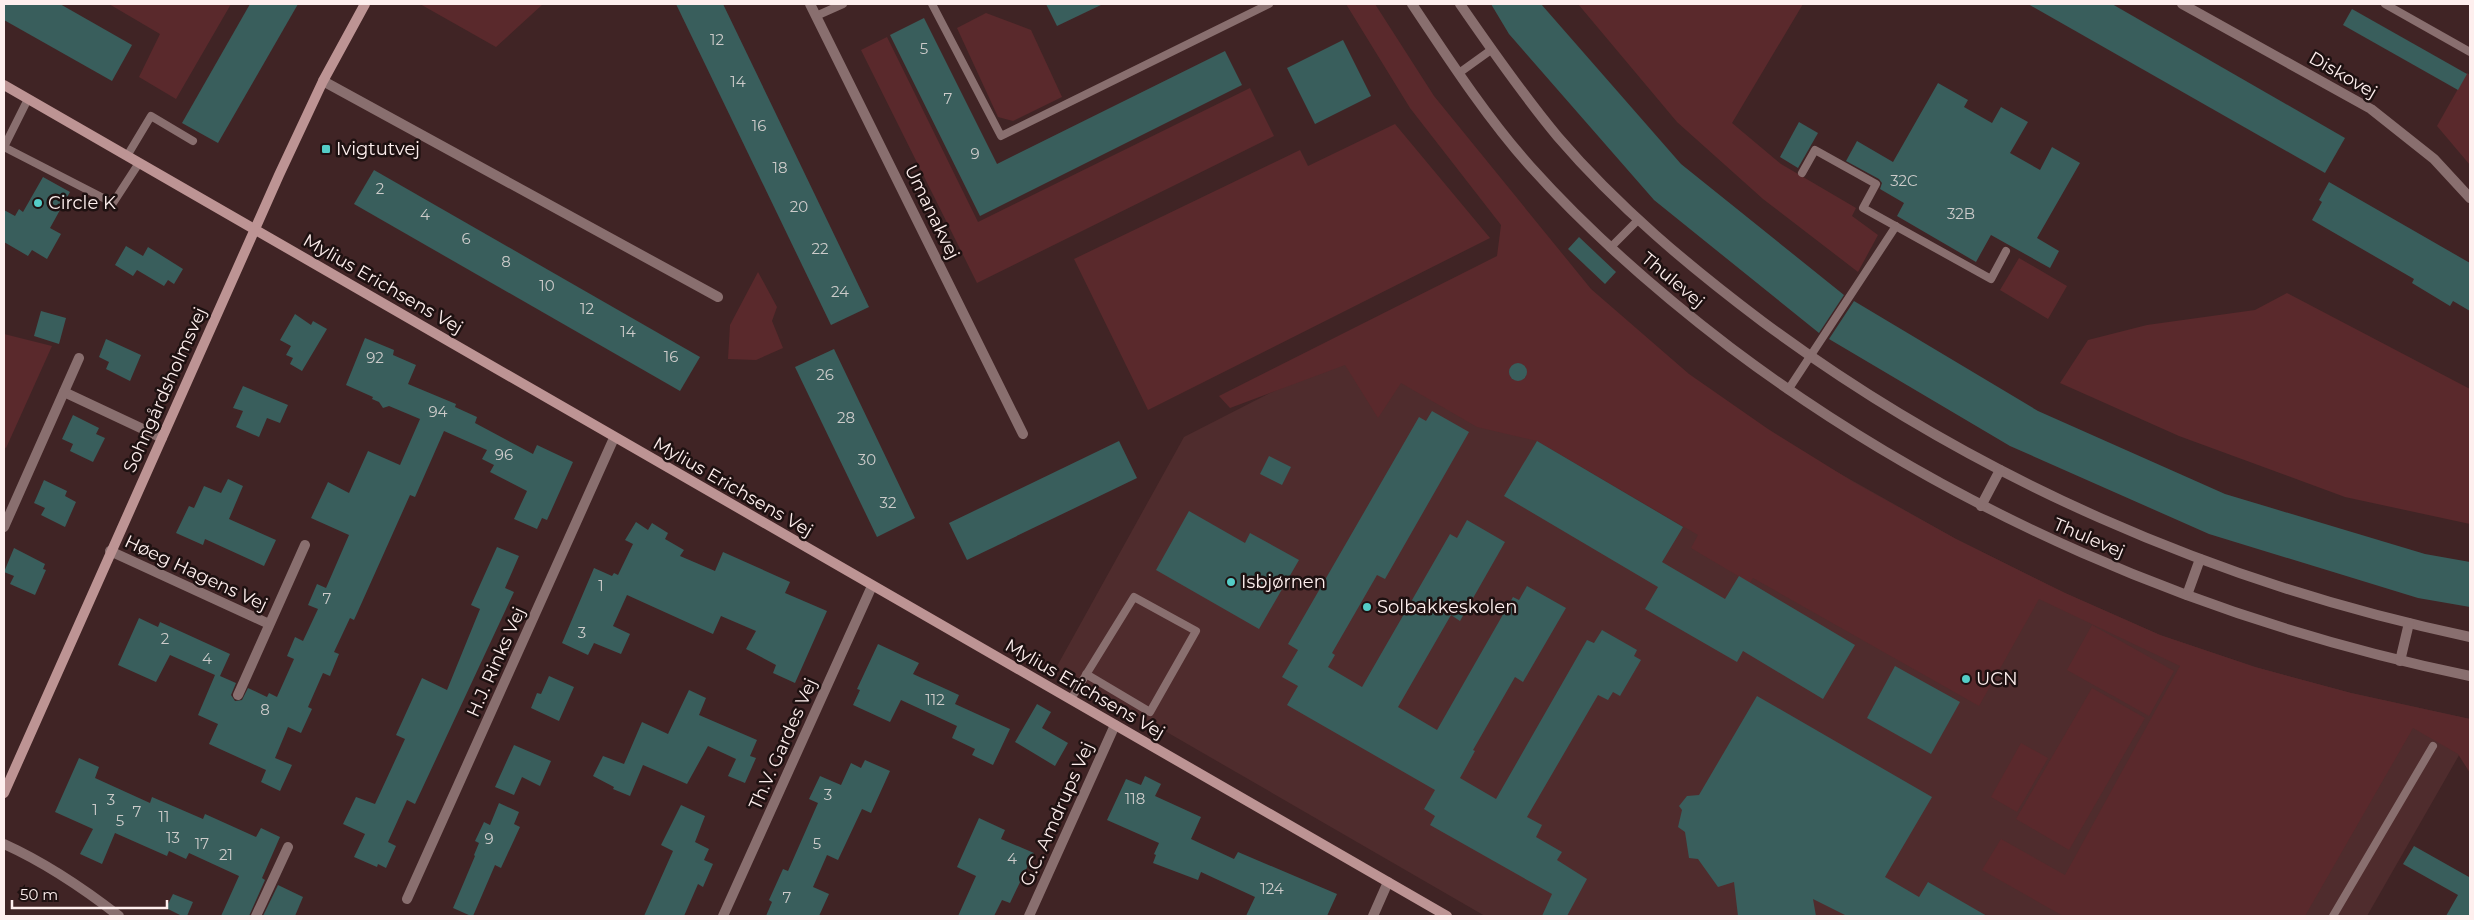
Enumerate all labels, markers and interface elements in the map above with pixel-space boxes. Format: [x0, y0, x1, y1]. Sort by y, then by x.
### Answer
house number: 12 [710, 30, 724, 49]
house number: 5 [920, 39, 928, 58]
street label: Diskovej [2305, 47, 2381, 103]
house number: 14 [730, 72, 746, 91]
house number: 7 [944, 89, 953, 108]
house number: 16 [752, 116, 766, 135]
place label: Ivigtutvej [336, 138, 420, 160]
marker: Ivigtutvej [320, 143, 332, 155]
house number: 9 [970, 144, 980, 163]
house number: 18 [773, 158, 788, 177]
street label: Umanakvej [900, 161, 964, 263]
house number: 32C [1890, 171, 1918, 190]
house number: 2 [376, 179, 384, 198]
place label: Circle K [48, 192, 116, 214]
marker: Circle K [32, 197, 44, 209]
house number: 20 [790, 197, 808, 216]
house number: 32B [1947, 204, 1975, 223]
house number: 4 [420, 205, 430, 224]
street label: Mylius Erichsens Vej [299, 229, 467, 339]
house number: 6 [461, 229, 471, 248]
house number: 22 [811, 239, 829, 258]
street label: Thulevej [1637, 247, 1709, 313]
house number: 8 [501, 252, 511, 271]
house number: 10 [539, 276, 555, 295]
house number: 24 [831, 282, 849, 301]
house number: 12 [580, 299, 594, 318]
street label: Sohngårdsholmsvej [119, 304, 211, 476]
house number: 14 [620, 322, 636, 341]
house number: 16 [664, 347, 678, 366]
house number: 92 [366, 348, 384, 367]
house number: 26 [816, 365, 834, 384]
house number: 94 [428, 402, 448, 421]
house number: 28 [837, 408, 855, 427]
street label: Mylius Erichsens Vej [649, 432, 817, 542]
house number: 96 [495, 445, 513, 464]
house number: 30 [858, 450, 876, 469]
house number: 32 [880, 493, 896, 512]
street label: Thulevej [2050, 513, 2128, 563]
street label: Høeg Hagens Vej [121, 530, 271, 616]
place label: Isbjørnen [1241, 571, 1326, 593]
house number: 1 [598, 576, 604, 595]
marker: Isbjørnen [1225, 576, 1237, 588]
house number: 7 [323, 589, 332, 608]
place label: Solbakkeskolen [1377, 596, 1517, 618]
marker: Solbakkeskolen [1361, 601, 1373, 613]
street label: H.J. Rinks Vej [462, 604, 530, 720]
house number: 3 [578, 623, 586, 642]
house number: 2 [161, 629, 169, 648]
street label: Mylius Erichsens Vej [1001, 634, 1169, 744]
house number: 4 [202, 649, 212, 668]
place label: UCN [1976, 668, 2018, 690]
marker: UCN [1960, 673, 1972, 685]
street label: Th.V. Gardes Vej [744, 675, 822, 813]
house number: 112 [925, 690, 945, 709]
house number: 8 [260, 700, 270, 719]
street label: G.C. Amdrups Vej [1015, 738, 1099, 890]
house number: 3 [824, 785, 832, 804]
house number: 118 [1125, 789, 1145, 808]
house number: 3 [107, 790, 115, 809]
house number: 1 [92, 800, 98, 819]
house number: 7 [133, 802, 142, 821]
house number: 11 [159, 807, 169, 826]
house number: 5 [116, 811, 124, 830]
house number: 13 [166, 828, 180, 847]
house number: 9 [484, 829, 494, 848]
house number: 17 [195, 834, 209, 853]
house number: 5 [813, 834, 821, 853]
house number: 21 [219, 845, 233, 864]
house number: 4 [1007, 849, 1017, 868]
scale bar [12, 878, 168, 910]
house number: 124 [1260, 879, 1284, 898]
text: 50 m [20, 885, 58, 904]
house number: 7 [783, 888, 792, 907]

